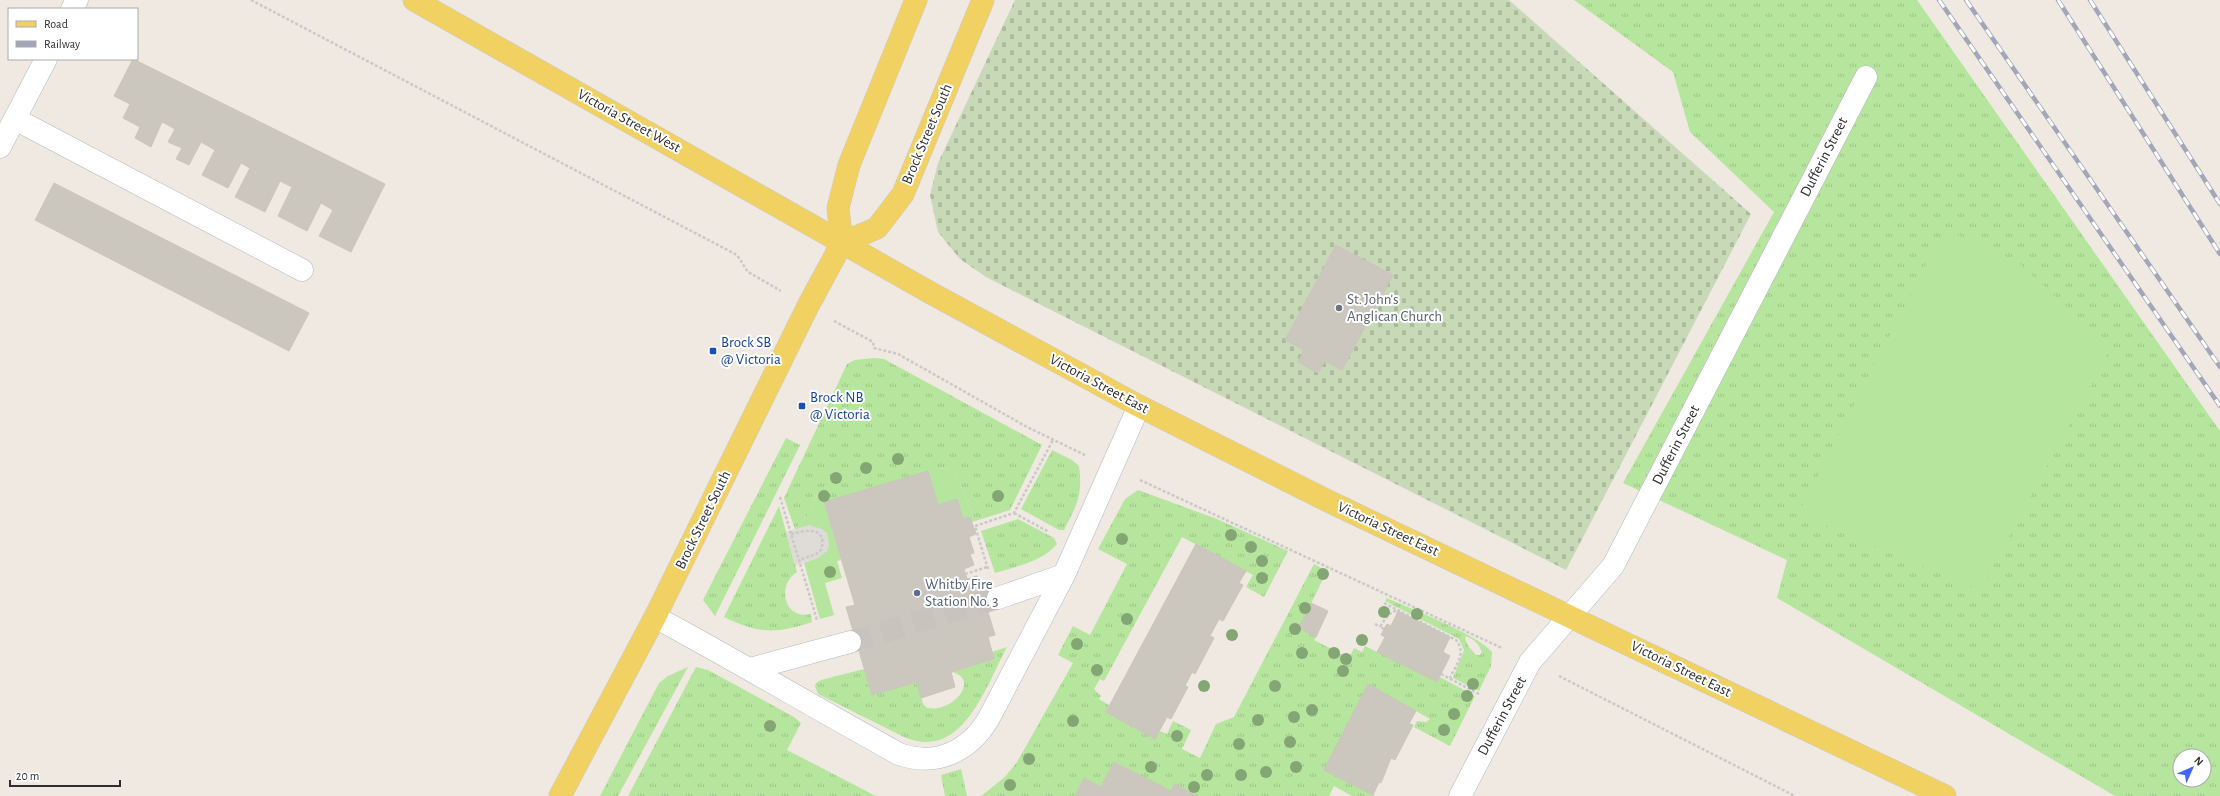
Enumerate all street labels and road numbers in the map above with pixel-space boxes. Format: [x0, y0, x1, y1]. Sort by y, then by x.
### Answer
street label: Brock Street South [899, 82, 955, 186]
street label: Victoria Street West [575, 86, 683, 156]
street label: Dufferin Street [1798, 115, 1851, 199]
street label: Victoria Street East [1047, 352, 1151, 416]
street label: Dufferin Street [1650, 403, 1703, 487]
street label: Brock Street South [673, 468, 733, 572]
street label: Victoria Street East [1335, 499, 1441, 559]
street label: Victoria Street East [1628, 638, 1734, 700]
street label: Dufferin Street [1475, 674, 1529, 758]

